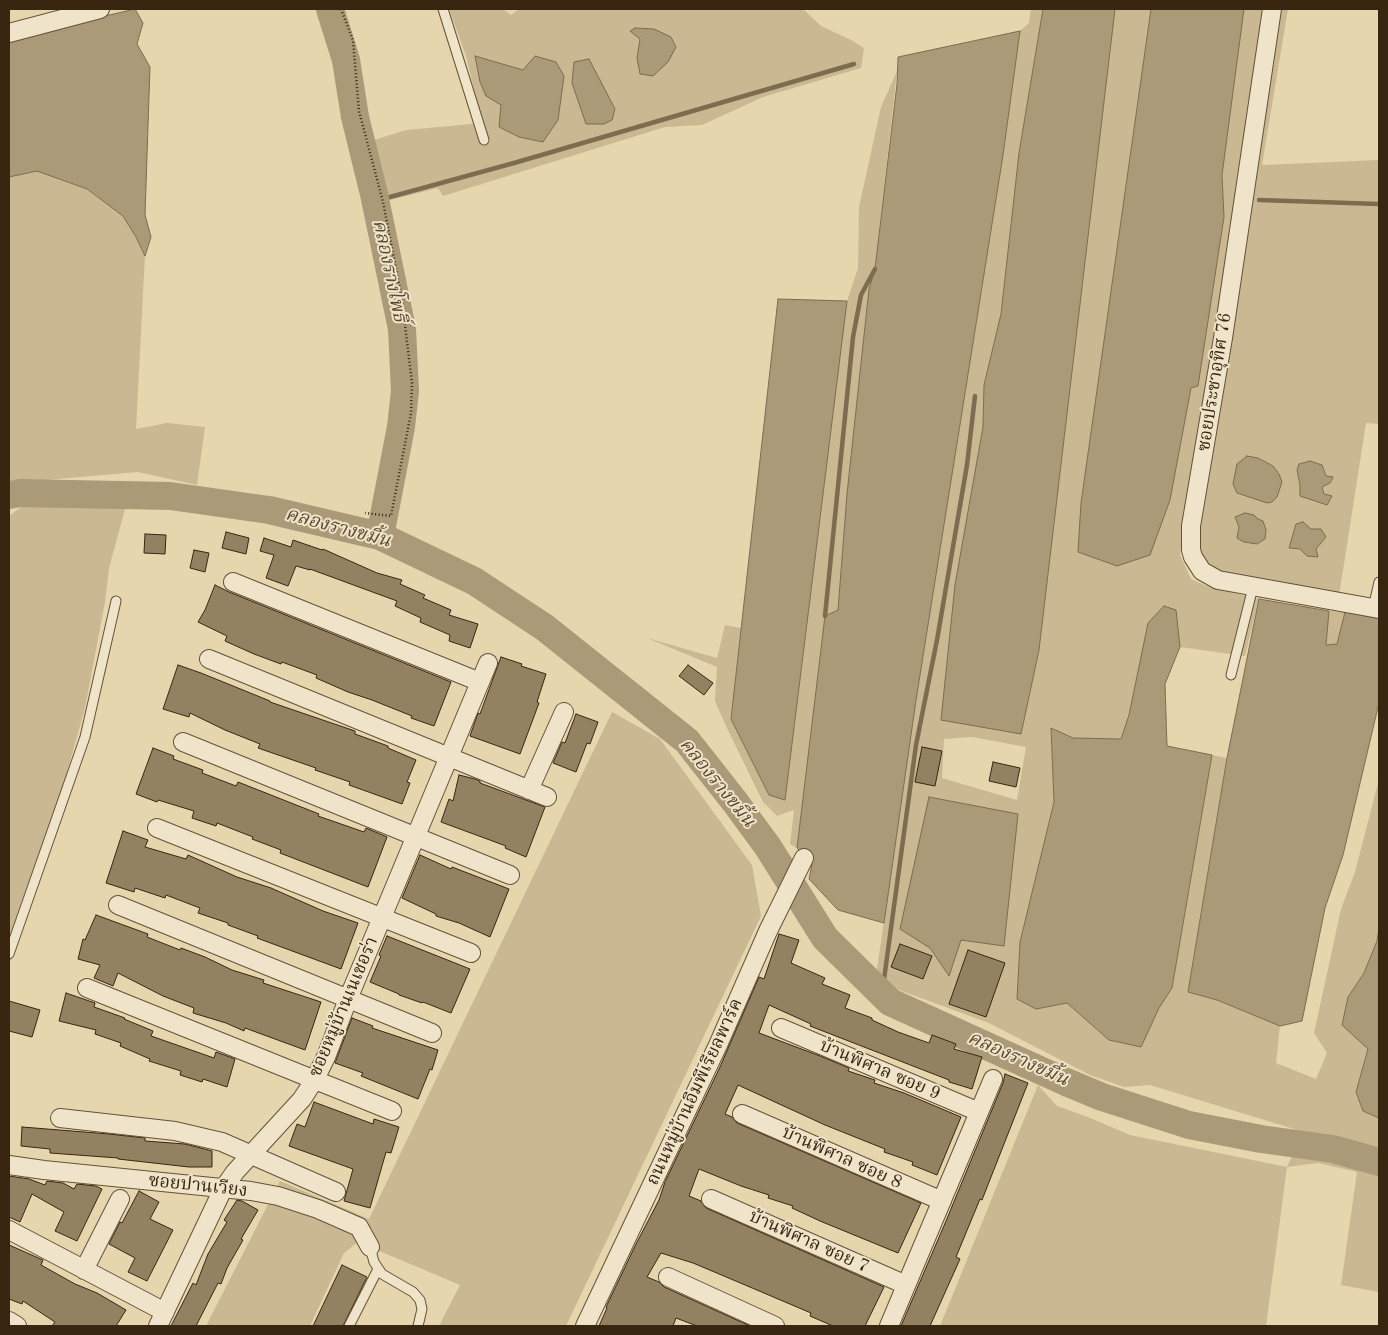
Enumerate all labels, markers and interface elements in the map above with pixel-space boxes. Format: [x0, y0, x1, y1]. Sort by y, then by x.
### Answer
water label: คลองรางโพธิ์ [367, 218, 411, 324]
street label: ซอยประชาอุทิศ 76 [1193, 311, 1237, 453]
water label: คลองรางขมิ้น [283, 503, 393, 553]
water label: คลองรางขมิ้น [674, 734, 760, 832]
street label: ซอยหมู่บ้านเนเชอร่า [305, 934, 383, 1080]
street label: ถนนหมู่บ้านอิมพีเรียลพาร์ค [642, 995, 748, 1189]
water label: คลองรางขมิ้น [964, 1027, 1072, 1091]
street label: บ้านพิศาล ซอย 9 [816, 1035, 944, 1105]
street label: บ้านพิศาล ซอย 8 [779, 1122, 905, 1194]
street label: ซอยปานเวียง [147, 1170, 249, 1202]
street label: บ้านพิศาล ซอย 7 [746, 1206, 872, 1278]

